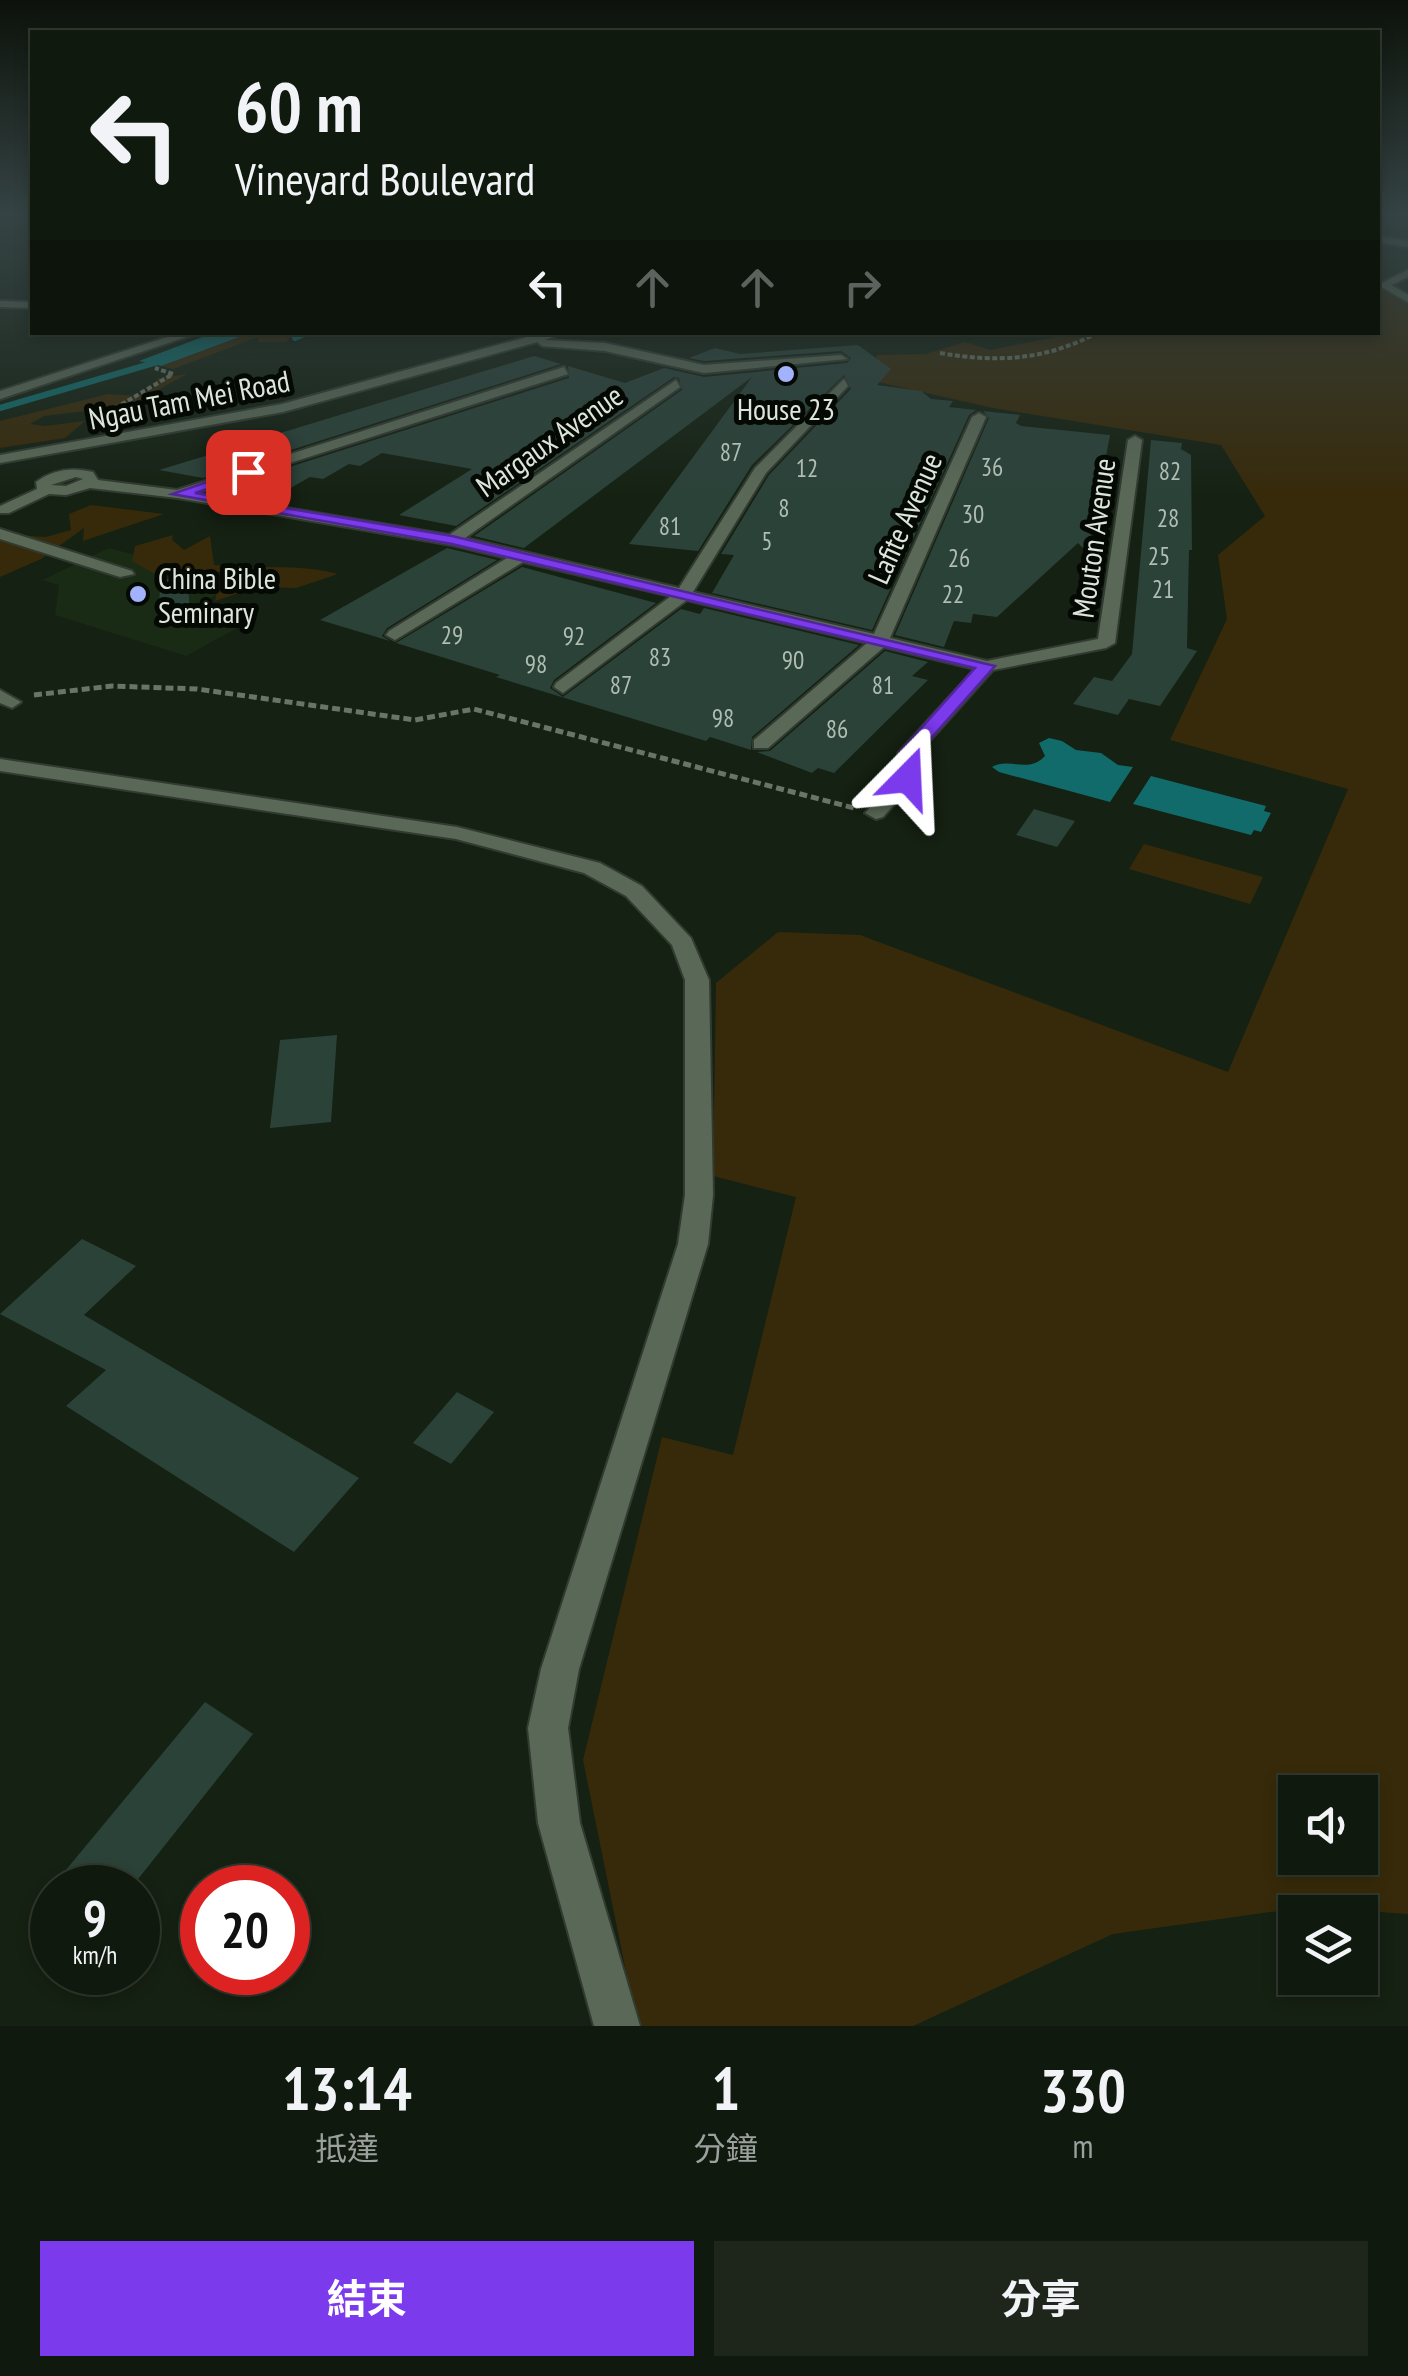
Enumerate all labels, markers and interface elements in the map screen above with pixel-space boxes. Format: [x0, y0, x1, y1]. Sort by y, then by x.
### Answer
text: 60 m [235, 61, 363, 151]
icon: left [70, 70, 200, 200]
text: Vineyard Boulevard [235, 149, 535, 207]
icon: left [520, 260, 575, 315]
icon: ahead [625, 260, 680, 315]
icon: ahead [730, 260, 785, 315]
icon: right [835, 260, 890, 315]
street label: Ngau Tam Mei Road [85, 360, 293, 438]
marker: House 23 [775, 363, 797, 385]
street label: Margaux Avenue [468, 375, 630, 505]
place label: House 23 [737, 389, 835, 428]
pin [206, 430, 291, 515]
house number: 87 [720, 436, 742, 468]
icon: arrive [221, 445, 276, 500]
street label: Lafite Avenue [858, 447, 950, 589]
house number: 36 [981, 451, 1003, 483]
house number: 12 [796, 452, 818, 484]
house number: 82 [1159, 455, 1181, 487]
street label: Mouton Avenue [1063, 456, 1123, 620]
house number: 8 [778, 492, 790, 524]
house number: 30 [962, 498, 984, 530]
house number: 28 [1157, 502, 1179, 534]
house number: 81 [659, 510, 681, 542]
house number: 5 [761, 525, 773, 557]
house number: 25 [1148, 540, 1170, 572]
house number: 26 [948, 542, 970, 574]
place label: China Bible Seminary [158, 558, 276, 631]
house number: 21 [1152, 573, 1174, 605]
house number: 22 [942, 578, 964, 610]
marker: China Bible Seminary [127, 583, 149, 605]
house number: 29 [441, 619, 463, 651]
house number: 92 [563, 620, 585, 652]
house number: 83 [649, 641, 671, 673]
house number: 90 [782, 644, 804, 676]
house number: 98 [525, 648, 547, 680]
house number: 87 [610, 669, 632, 701]
house number: 81 [872, 669, 894, 701]
house number: 98 [712, 702, 734, 734]
house number: 86 [826, 713, 848, 745]
position arrow [856, 726, 960, 830]
map controls [1278, 1775, 1378, 1995]
button: sound [1278, 1775, 1378, 1875]
speed limit sign: 20 [180, 1865, 310, 1995]
text: 9 [83, 1885, 107, 1950]
button: layers [1278, 1895, 1378, 1995]
text: km/h [73, 1939, 117, 1971]
text: 13:14 [282, 2049, 412, 2127]
text: 1 [712, 2049, 740, 2127]
text: 330 [1040, 2051, 1126, 2129]
text: m [1072, 2125, 1093, 2167]
text: 抵達 [315, 2127, 379, 2169]
text: 分鐘 [694, 2127, 758, 2169]
button: 結束 [40, 2241, 694, 2356]
button: 分享 [714, 2241, 1368, 2356]

